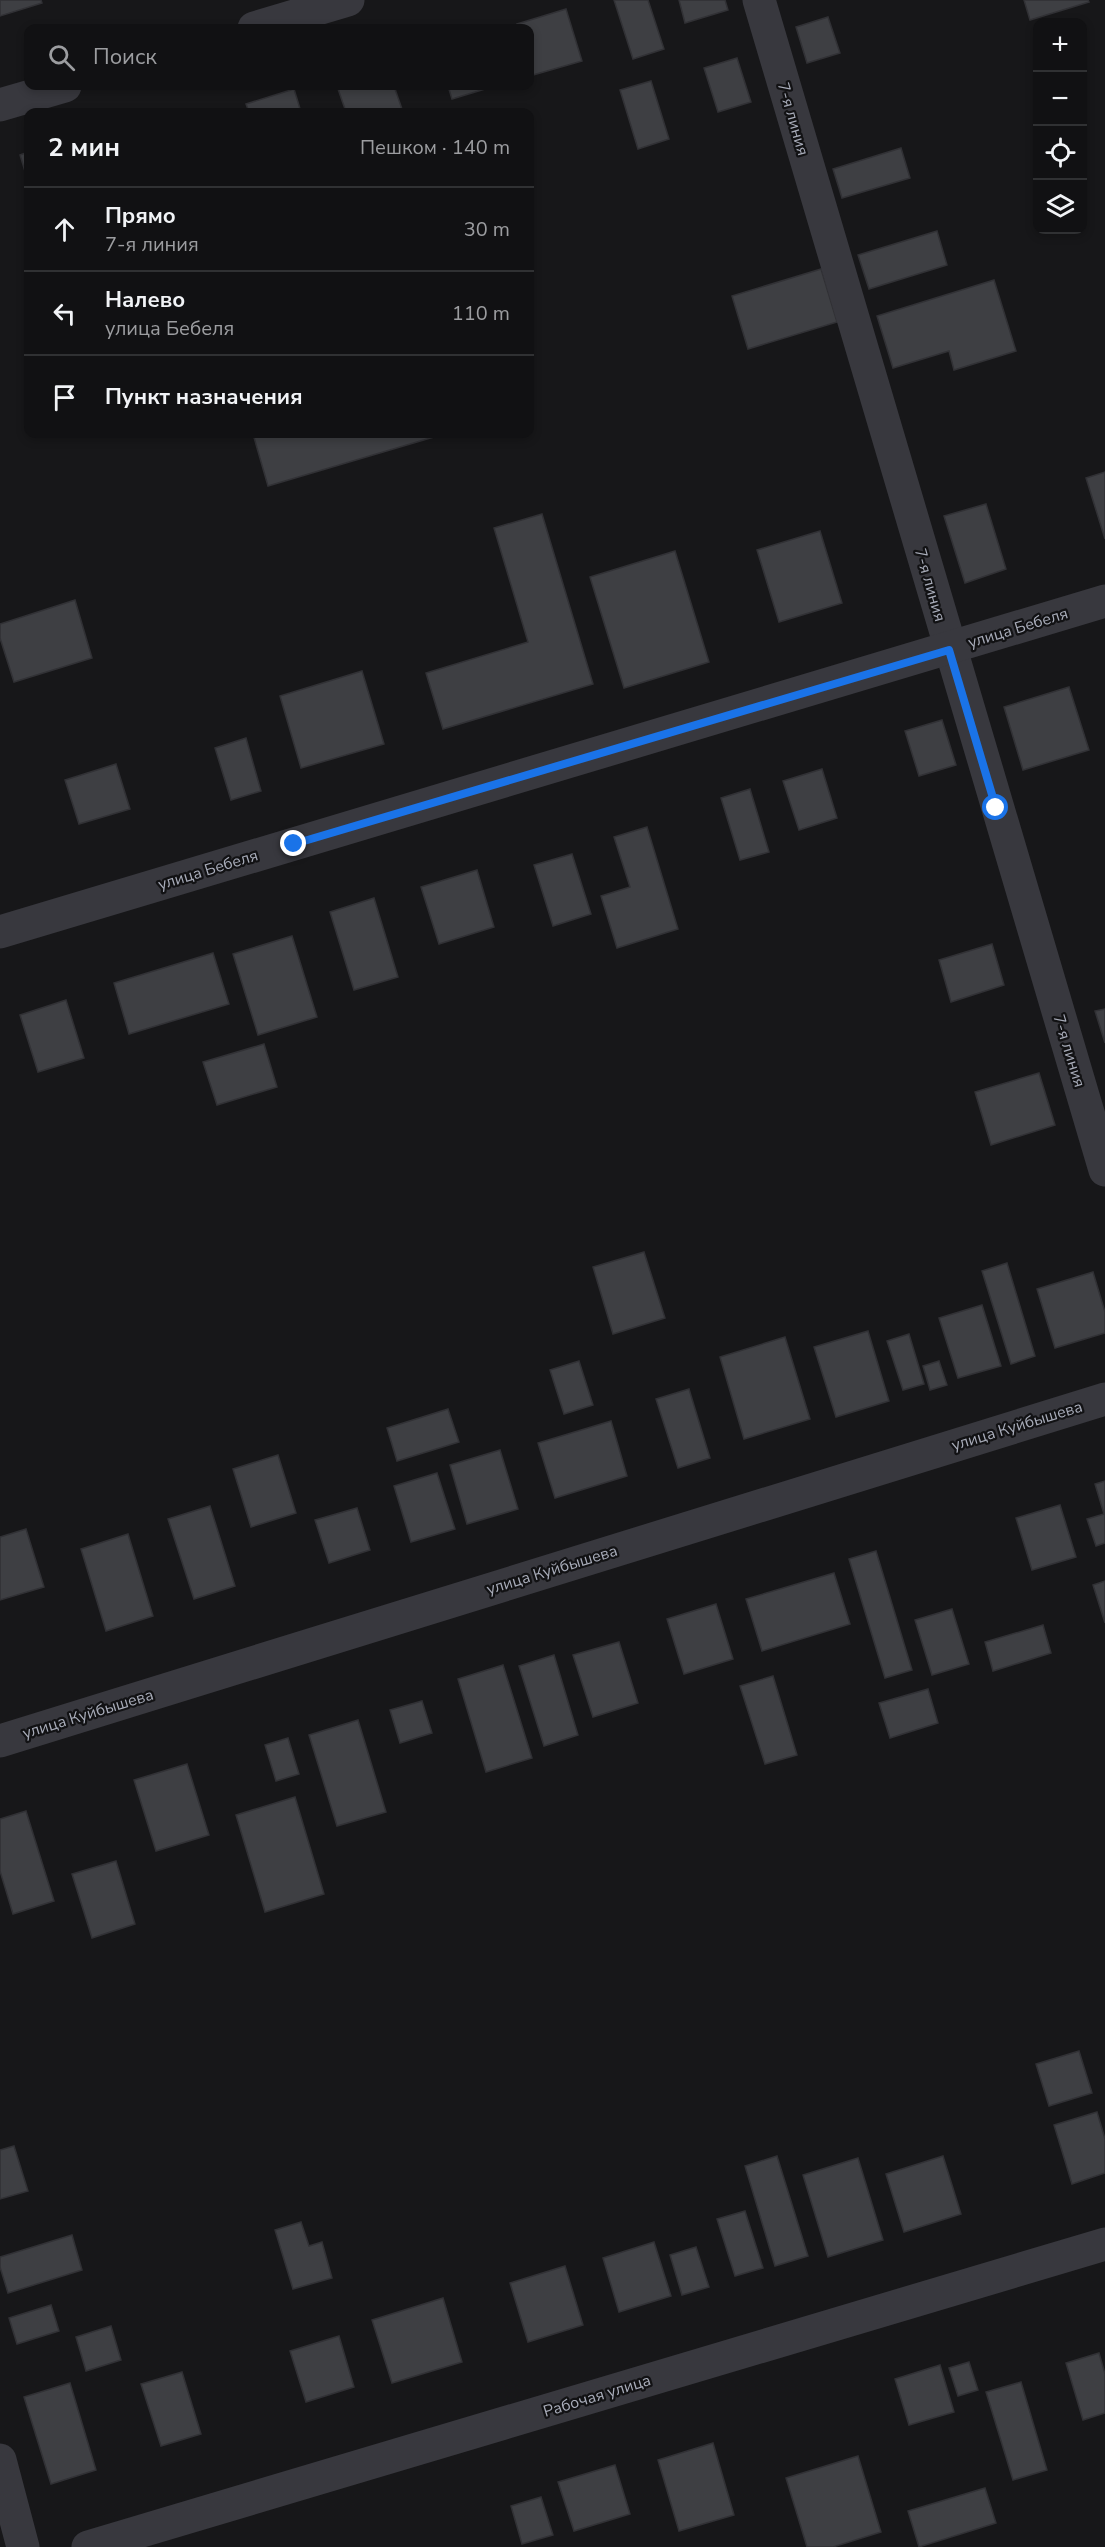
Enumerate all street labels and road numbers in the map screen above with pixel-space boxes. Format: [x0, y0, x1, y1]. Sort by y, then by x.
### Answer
street label: 7-я линия [772, 80, 814, 158]
street label: 7-я линия [909, 546, 951, 624]
street label: улица Бебеля [965, 602, 1071, 654]
street label: улица Бебеля [155, 844, 261, 896]
street label: 7-я линия [1048, 1012, 1090, 1090]
street label: улица Куйбышева [949, 1396, 1085, 1456]
street label: улица Куйбышева [484, 1540, 620, 1600]
street label: улица Куйбышева [20, 1684, 156, 1744]
street label: Рабочая улица [540, 2369, 654, 2423]

